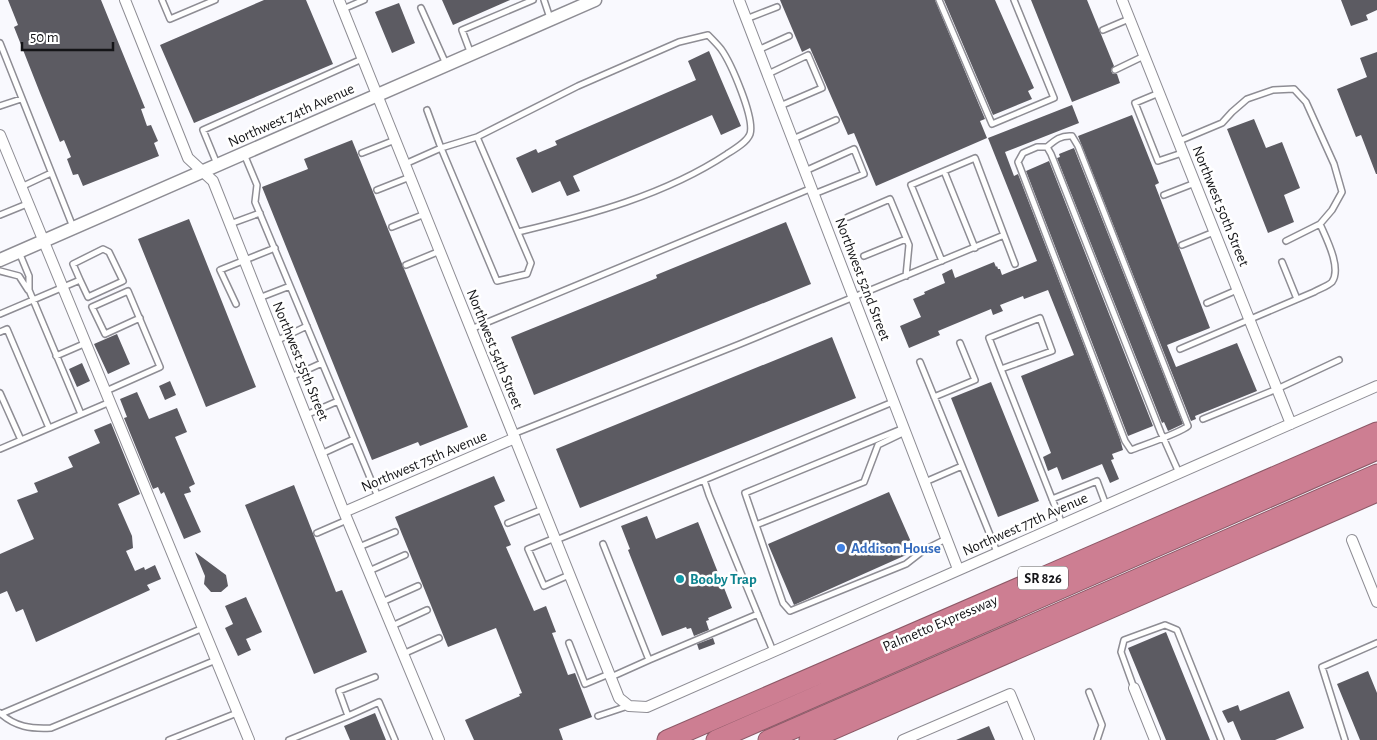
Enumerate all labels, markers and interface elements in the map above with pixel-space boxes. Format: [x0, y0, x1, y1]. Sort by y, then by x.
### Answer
scale bar [22, 20, 114, 52]
text: 50 m [30, 30, 59, 45]
street label: Northwest 74th Avenue [226, 81, 357, 150]
street label: Northwest 50th Street [1190, 144, 1252, 269]
street label: Northwest 52nd Street [832, 216, 893, 343]
street label: Northwest 54th Street [464, 287, 526, 411]
street label: Northwest 55th Street [270, 300, 331, 423]
street label: Northwest 75th Avenue [359, 428, 489, 495]
street label: Northwest 77th Avenue [960, 490, 1090, 559]
place label: Addison House [851, 541, 941, 556]
marker: Addison House [835, 542, 847, 554]
road number: SR 826 [1018, 566, 1068, 590]
place label: Booby Trap [690, 572, 757, 587]
marker: Booby Trap [674, 573, 686, 585]
street label: Palmetto Expressway [881, 592, 1000, 654]

